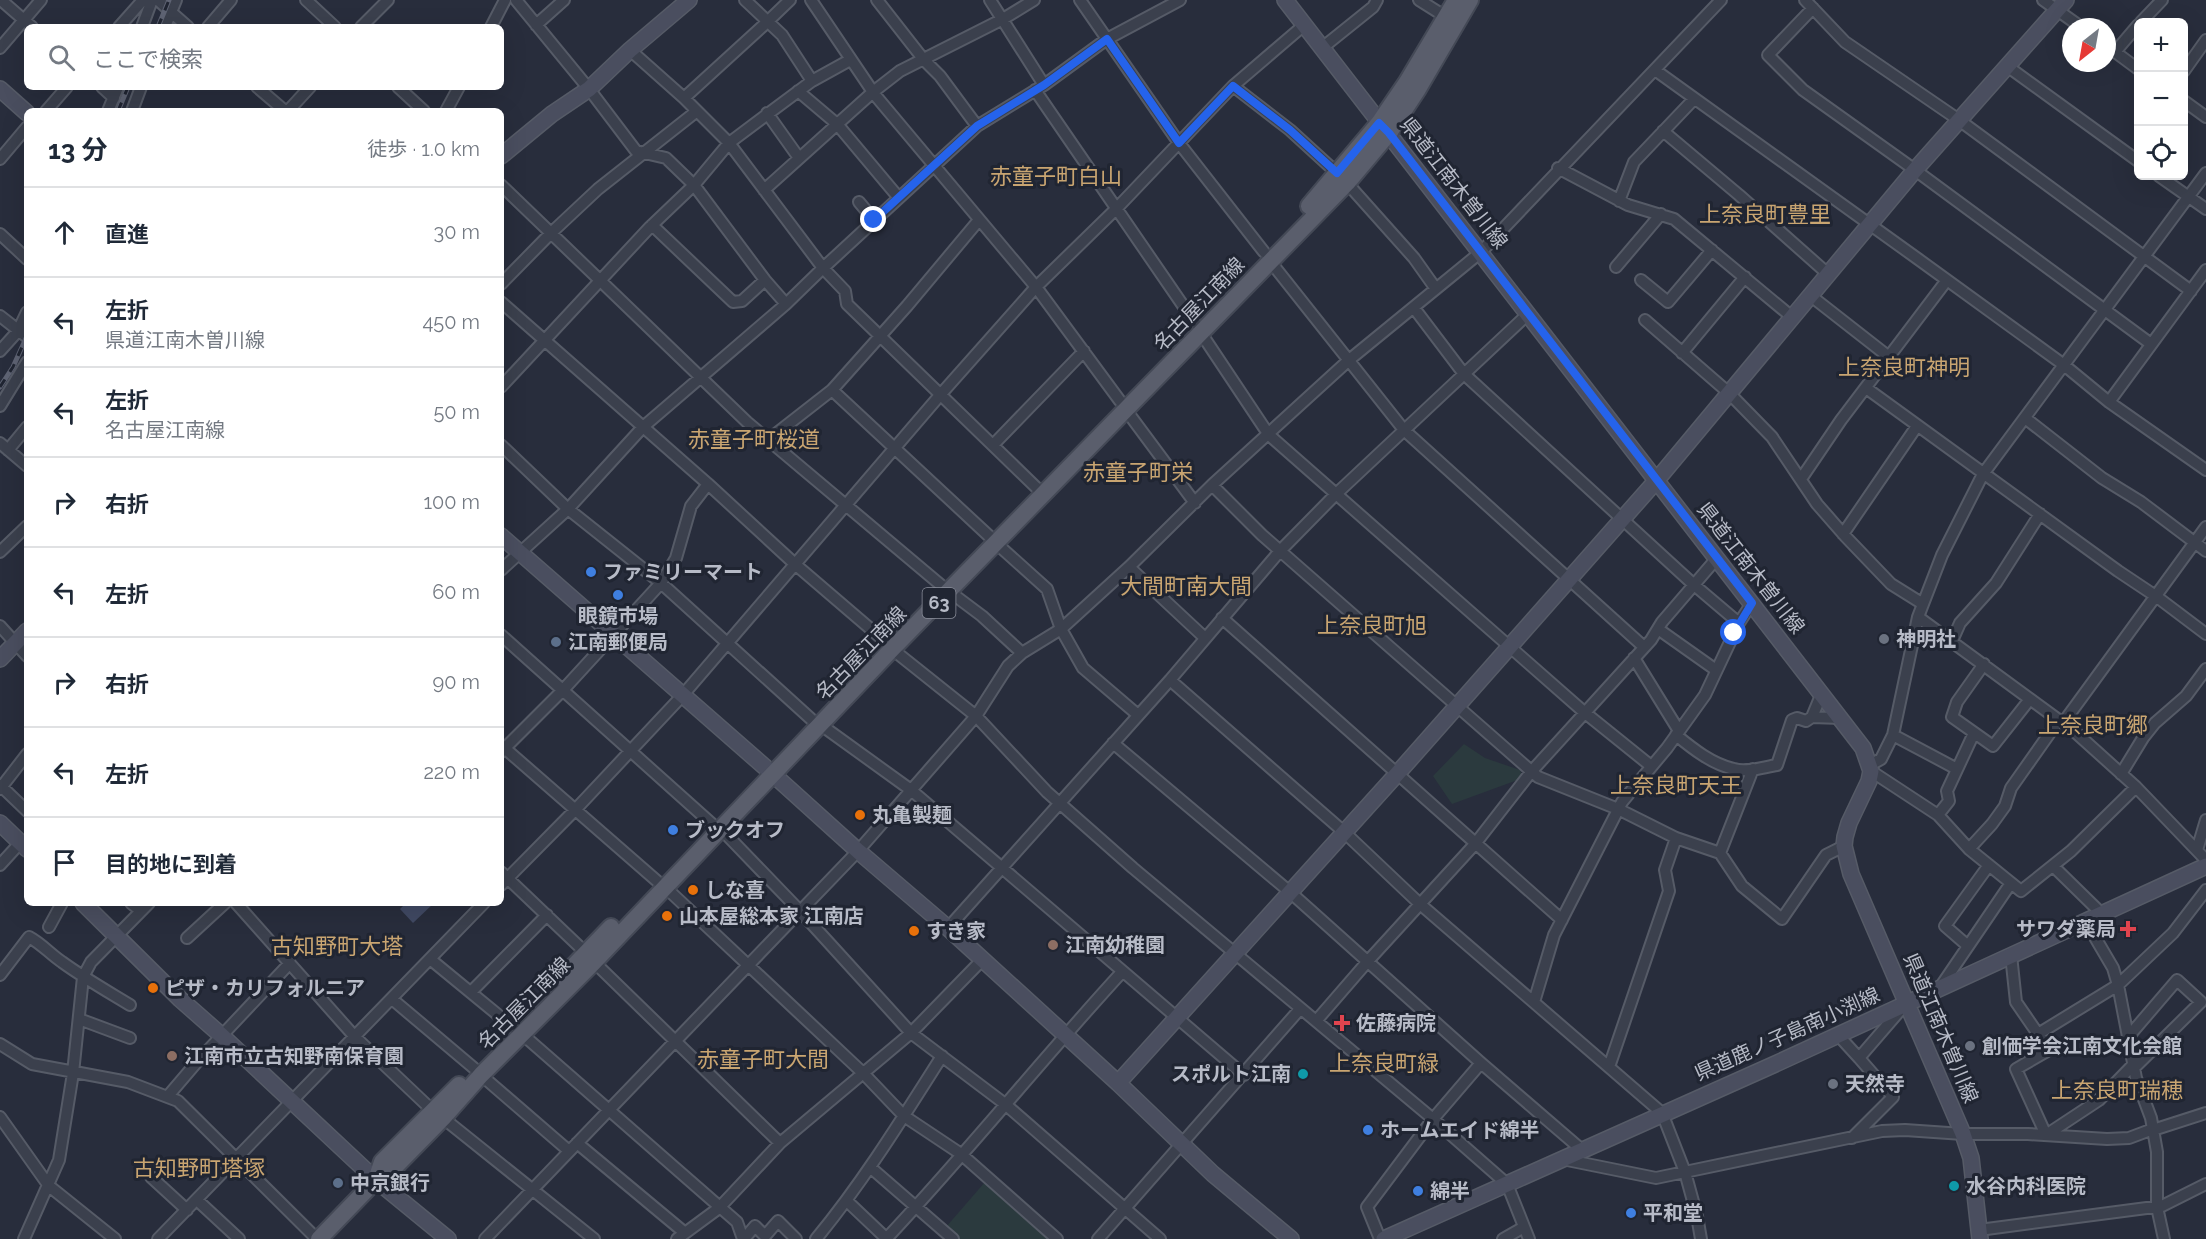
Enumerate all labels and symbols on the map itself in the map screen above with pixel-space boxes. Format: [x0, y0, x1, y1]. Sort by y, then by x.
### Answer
north arrow [2062, 18, 2116, 72]
street label: 県道江南木曽川線 [1395, 113, 1513, 253]
district label: 赤童子町白山 [990, 163, 1122, 189]
district label: 上奈良町豊里 [1699, 201, 1831, 227]
route end [860, 206, 886, 232]
street label: 名古屋江南線 [1149, 253, 1249, 355]
district label: 上奈良町神明 [1838, 354, 1970, 380]
district label: 赤童子町桜道 [688, 426, 820, 452]
district label: 赤童子町栄 [1083, 459, 1193, 485]
street label: 県道江南木曽川線 [1692, 498, 1810, 638]
place label: ファミリーマート [603, 560, 763, 584]
marker: ファミリーマート [584, 565, 598, 579]
district label: 大間町南大間 [1120, 573, 1252, 599]
marker: 眼鏡市場 [611, 588, 625, 602]
road number: 63 [922, 588, 956, 618]
street label: 名古屋江南線 [811, 602, 911, 704]
place label: 眼鏡市場 [578, 604, 658, 628]
district label: 上奈良町旭 [1317, 612, 1427, 638]
route start [1720, 619, 1746, 645]
place label: 神明社 [1896, 627, 1956, 651]
place label: 江南郵便局 [568, 630, 668, 654]
marker: 神明社 [1877, 632, 1891, 646]
marker: 江南郵便局 [549, 635, 563, 649]
district label: 上奈良町郷 [2038, 712, 2148, 738]
district label: 上奈良町天王 [1610, 772, 1742, 798]
place label: 丸亀製麺 [872, 803, 952, 827]
marker: 丸亀製麺 [853, 808, 867, 822]
place label: ブックオフ [685, 818, 785, 842]
marker: ブックオフ [666, 823, 680, 837]
place label: しな喜 [705, 878, 765, 902]
marker: しな喜 [686, 883, 700, 897]
place label: 山本屋総本家 江南店 [679, 904, 864, 928]
marker: 山本屋総本家 江南店 [660, 909, 674, 923]
place label: サワダ薬局 [2016, 917, 2116, 941]
place label: すき家 [926, 919, 986, 943]
marker: サワダ薬局 [2121, 922, 2135, 936]
marker: すき家 [907, 924, 921, 938]
district label: 古知野町大塔 [271, 933, 403, 959]
place label: 江南幼稚園 [1065, 933, 1165, 957]
marker: 江南幼稚園 [1046, 938, 1060, 952]
street label: 県道江南木曽川線 [1899, 950, 1983, 1106]
street label: 名古屋江南線 [473, 952, 575, 1054]
place label: ピザ・カリフォルニア [165, 976, 365, 1000]
marker: ピザ・カリフォルニア [146, 981, 160, 995]
street label: 県道鹿ノ子島南小渕線 [1691, 982, 1883, 1086]
place label: 佐藤病院 [1356, 1011, 1436, 1035]
marker: 佐藤病院 [1333, 1014, 1351, 1032]
place label: 創価学会江南文化会館 [1982, 1034, 2182, 1058]
marker: 創価学会江南文化会館 [1963, 1039, 1977, 1053]
place label: 江南市立古知野南保育園 [184, 1044, 404, 1068]
district label: 赤童子町大間 [697, 1046, 829, 1072]
marker: 江南市立古知野南保育園 [165, 1049, 179, 1063]
district label: 上奈良町緑 [1329, 1050, 1439, 1076]
place label: スポルト江南 [1171, 1062, 1291, 1086]
marker: スポルト江南 [1296, 1067, 1310, 1081]
place label: 天然寺 [1845, 1072, 1905, 1096]
marker: 天然寺 [1826, 1077, 1840, 1091]
district label: 上奈良町瑞穂 [2051, 1077, 2183, 1103]
place label: ホームエイド綿半 [1380, 1118, 1539, 1142]
marker: ホームエイド綿半 [1361, 1123, 1375, 1137]
district label: 古知野町塔塚 [133, 1155, 265, 1181]
place label: 中京銀行 [350, 1171, 430, 1195]
place label: 水谷内科医院 [1966, 1174, 2086, 1198]
marker: 中京銀行 [331, 1176, 345, 1190]
place label: 綿半 [1430, 1179, 1470, 1203]
marker: 水谷内科医院 [1947, 1179, 1961, 1193]
marker: 綿半 [1411, 1184, 1425, 1198]
place label: 平和堂 [1643, 1201, 1703, 1225]
marker: 平和堂 [1624, 1206, 1638, 1220]

